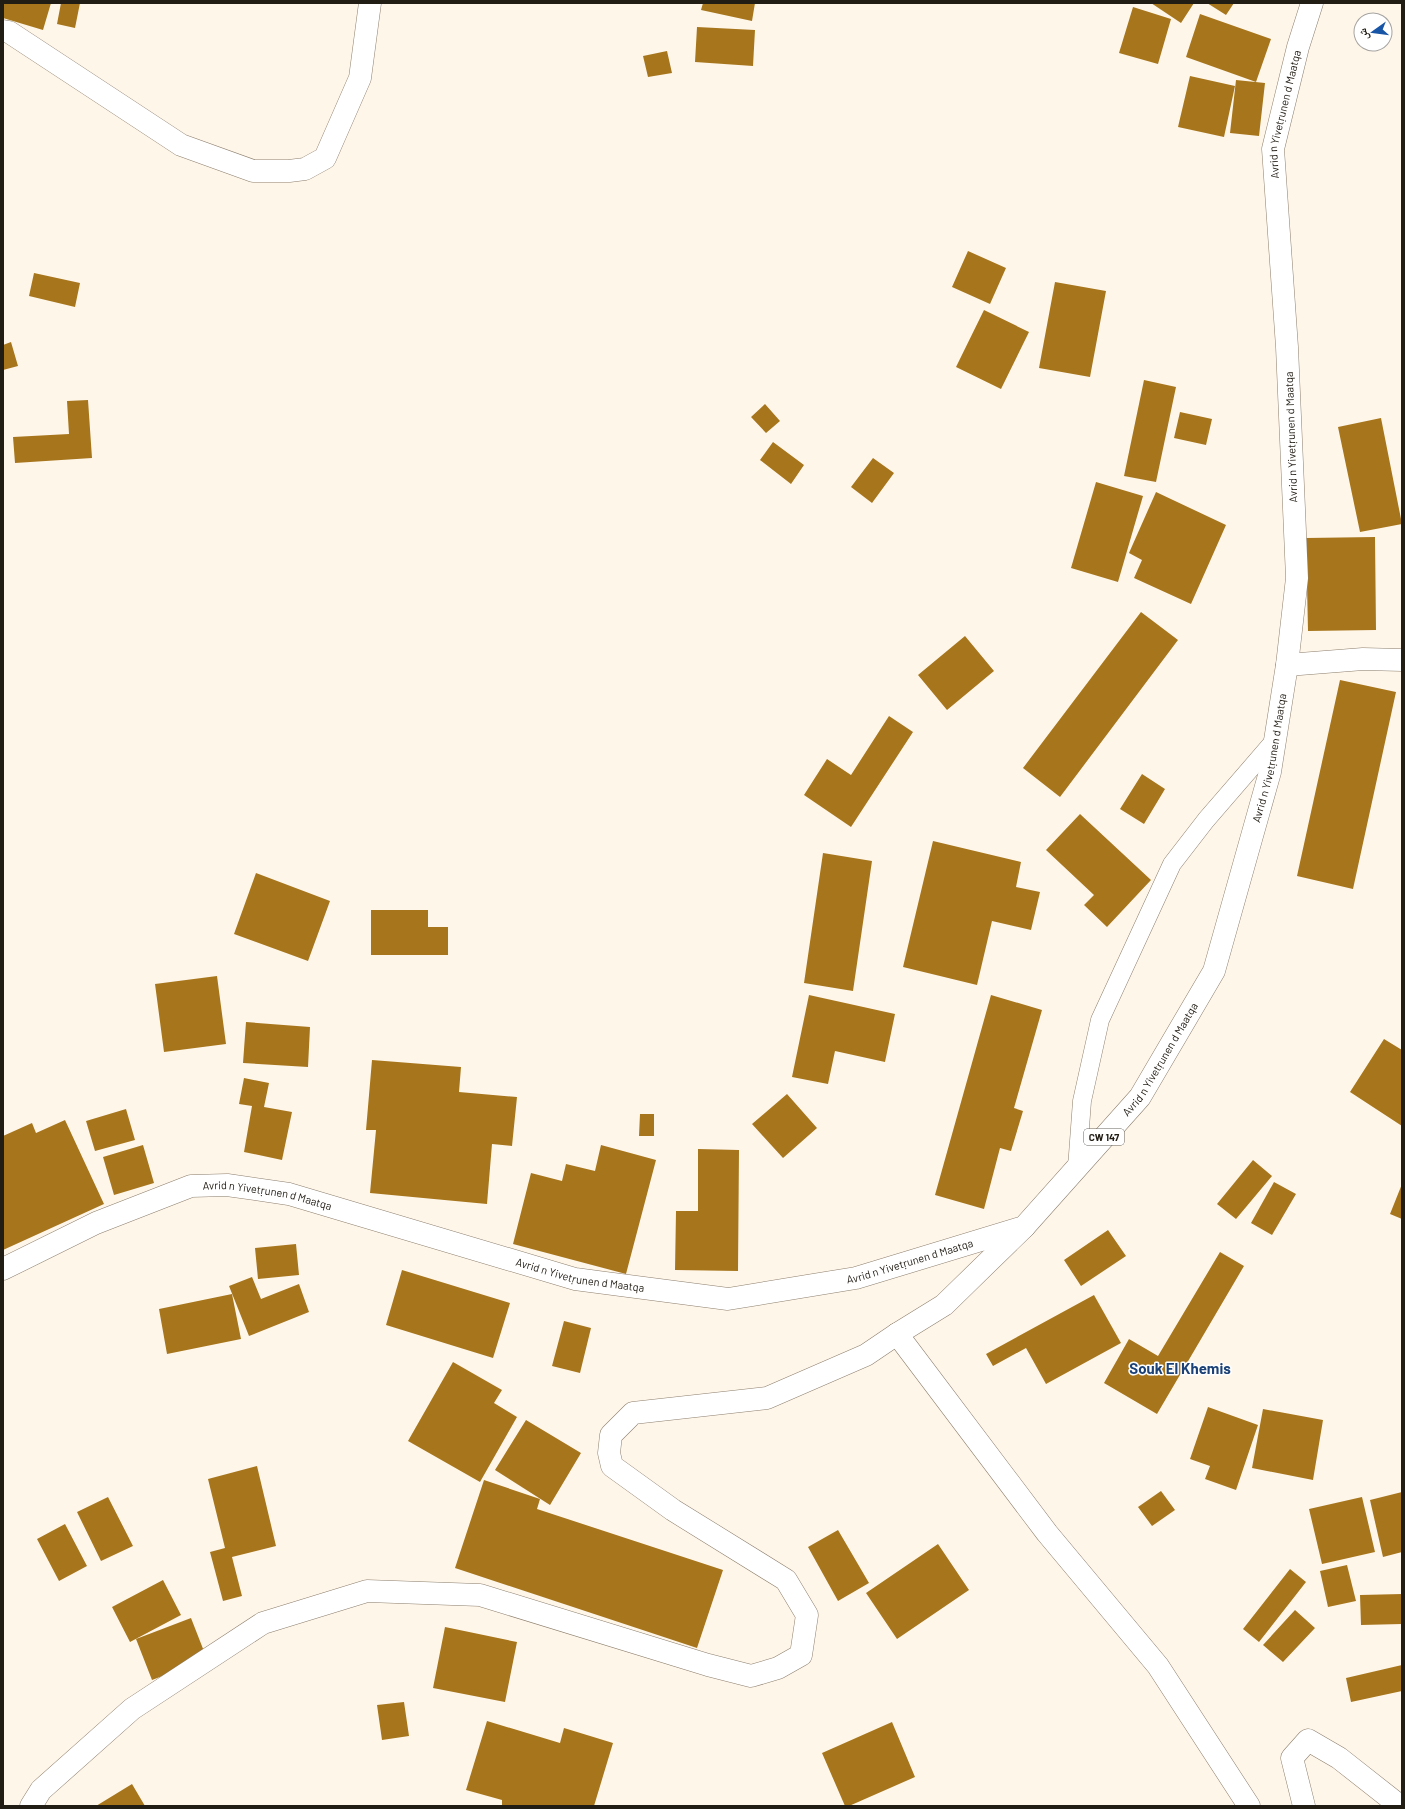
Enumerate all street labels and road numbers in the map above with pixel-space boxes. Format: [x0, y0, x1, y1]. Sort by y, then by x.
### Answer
street label: Avrid n Yivetṛunen d Maatqa [1266, 49, 1303, 179]
street label: Avrid n Yivetṛunen d Maatqa [1282, 371, 1300, 503]
street label: Avrid n Yivetṛunen d Maatqa [1249, 693, 1288, 824]
street label: Avrid n Yivetṛunen d Maatqa [1119, 1000, 1200, 1118]
road number: CW 147 [1084, 1129, 1124, 1145]
street label: Avrid n Yivetṛunen d Maatqa [202, 1178, 334, 1212]
street label: Avrid n Yivetṛunen d Maatqa [846, 1236, 974, 1285]
street label: Avrid n Yivetṛunen d Maatqa [514, 1255, 645, 1294]

